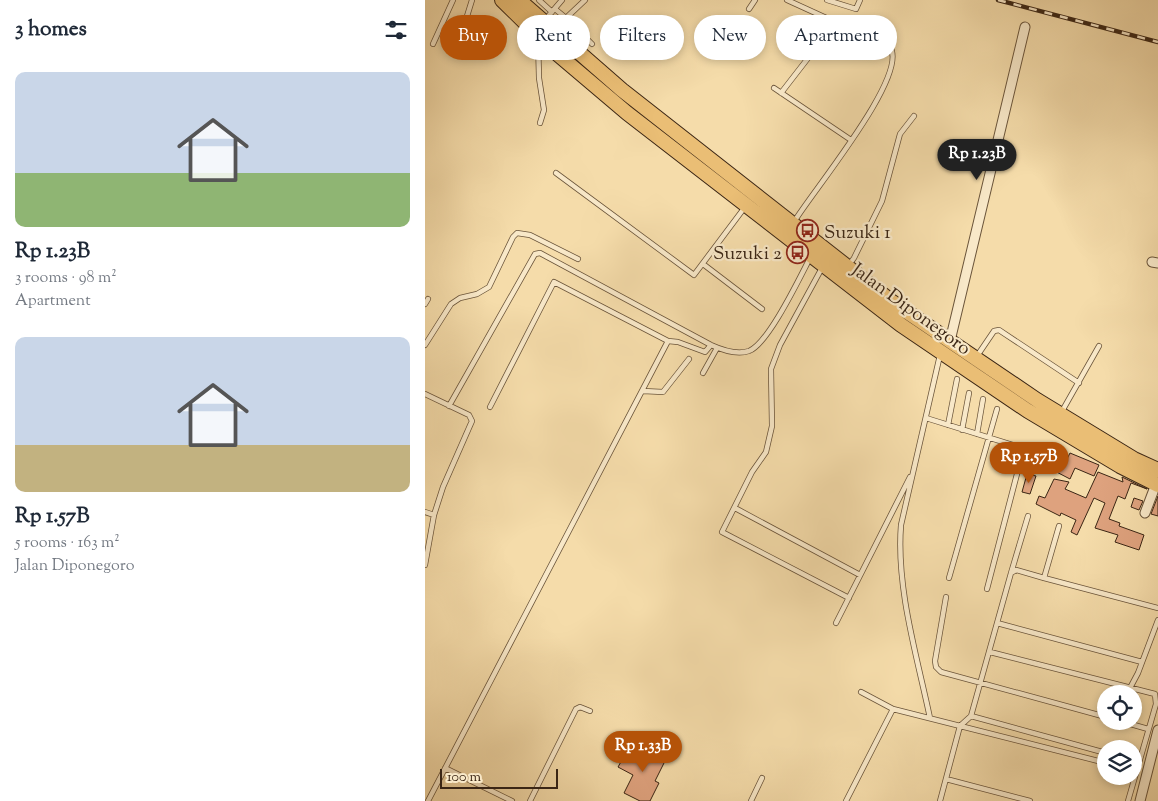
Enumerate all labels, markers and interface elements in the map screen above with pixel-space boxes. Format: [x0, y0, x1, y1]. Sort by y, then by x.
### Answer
text: 3 homes [15, 15, 87, 45]
chip: Buy [440, 15, 507, 60]
chip: Rent [517, 15, 590, 60]
chip: Filters [600, 15, 684, 60]
chip: New [694, 15, 766, 60]
chip: Apartment [776, 15, 897, 60]
icon: filters [382, 16, 410, 44]
icon: home [168, 105, 258, 195]
pin: Rp 1.23B [925, 138, 1029, 181]
text: Rp 1.23B [948, 143, 1006, 166]
bus stop icon: Suzuki 1 [796, 219, 820, 243]
place label: Suzuki 1 [824, 220, 891, 247]
text: Rp 1.23B [15, 237, 90, 267]
bus stop icon: Suzuki 2 [786, 240, 810, 264]
place label: Suzuki 2 [713, 241, 782, 268]
street label: Jalan Diponegoro [844, 257, 976, 363]
text: 3 rooms · 98 m² [15, 267, 117, 290]
text: Apartment [15, 290, 91, 313]
icon: home [168, 370, 258, 460]
pin: Rp 1.57B [977, 442, 1081, 484]
text: Rp 1.57B [1001, 446, 1057, 469]
text: Rp 1.57B [15, 502, 89, 532]
text: 5 rooms · 163 m² [15, 532, 120, 555]
text: Jalan Diponegoro [15, 555, 134, 578]
map controls [1097, 685, 1142, 785]
button: locate [1097, 685, 1142, 730]
pin: Rp 1.33B [591, 730, 695, 773]
text: Rp 1.33B [615, 735, 671, 758]
button: layers [1097, 740, 1142, 785]
scale bar [440, 766, 557, 789]
text: 100 m [447, 768, 481, 788]

